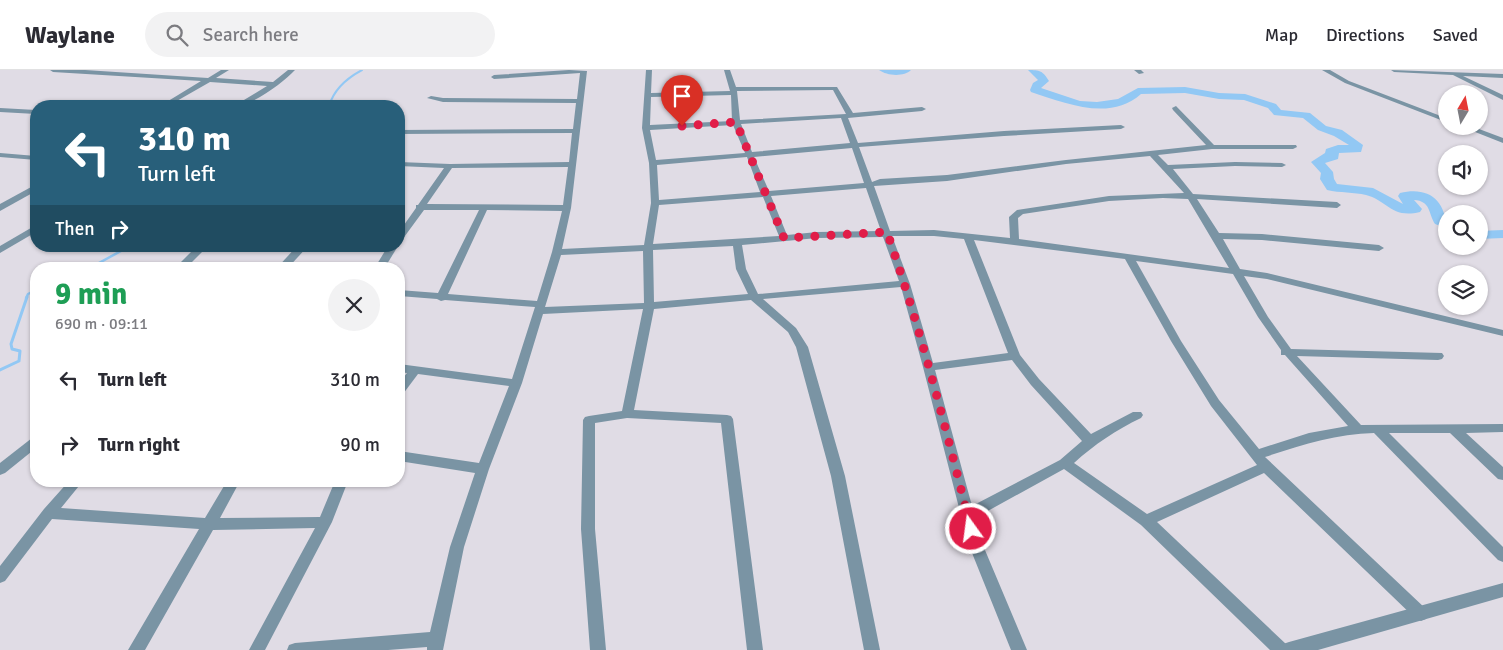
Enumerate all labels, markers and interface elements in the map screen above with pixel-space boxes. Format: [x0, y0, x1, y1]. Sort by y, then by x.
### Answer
search box [145, 12, 495, 57]
text: Waylane [25, 20, 115, 50]
icon: search [163, 21, 191, 49]
text: Search here [203, 23, 299, 47]
text: Map [1265, 24, 1298, 46]
text: Directions [1326, 24, 1405, 46]
text: Saved [1433, 24, 1478, 46]
pin [661, 75, 703, 126]
icon: arrive [668, 82, 696, 110]
north arrow [1438, 85, 1488, 135]
map controls [1438, 85, 1488, 315]
text: 310 m [138, 117, 231, 160]
icon: left [55, 120, 120, 185]
button: sound [1438, 145, 1488, 195]
text: Turn left [138, 160, 216, 187]
button: search [1438, 205, 1488, 255]
icon: right [105, 215, 133, 243]
text: Then [55, 217, 95, 241]
button: layers [1438, 265, 1488, 315]
text: 9 min [55, 276, 127, 313]
button: close [328, 279, 380, 331]
text: 690 m · 09:11 [55, 314, 148, 334]
icon: left [55, 366, 83, 394]
text: Turn left [98, 368, 167, 392]
text: 310 m [330, 368, 380, 392]
icon: right [55, 431, 83, 459]
text: Turn right [98, 433, 180, 457]
text: 90 m [340, 433, 380, 457]
position arrow [944, 502, 996, 554]

